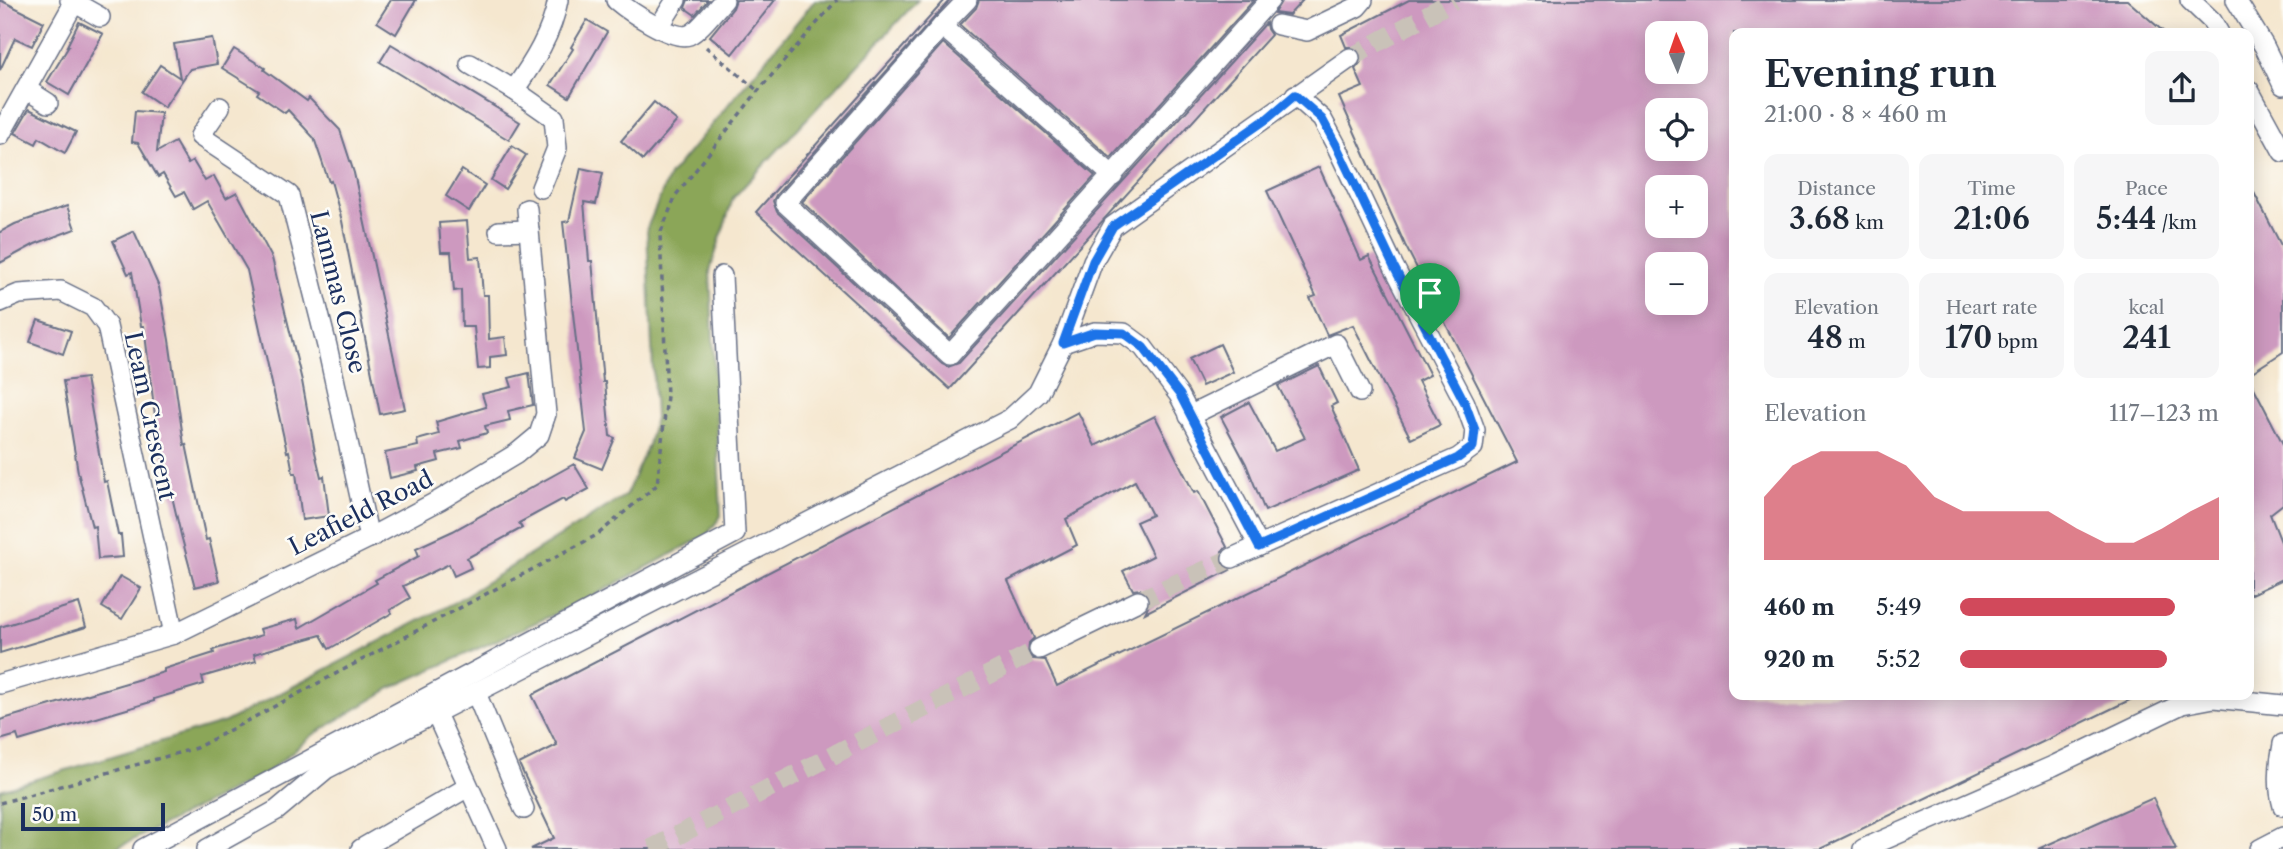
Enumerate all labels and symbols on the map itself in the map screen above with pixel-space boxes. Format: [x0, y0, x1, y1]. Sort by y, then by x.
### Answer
north arrow [1645, 21, 1708, 84]
street label: Lammas Close [304, 207, 373, 376]
pin [1400, 263, 1460, 335]
street label: Leam Crescent [118, 329, 183, 504]
street label: Leafield Road [284, 464, 438, 561]
scale bar [21, 800, 164, 832]

